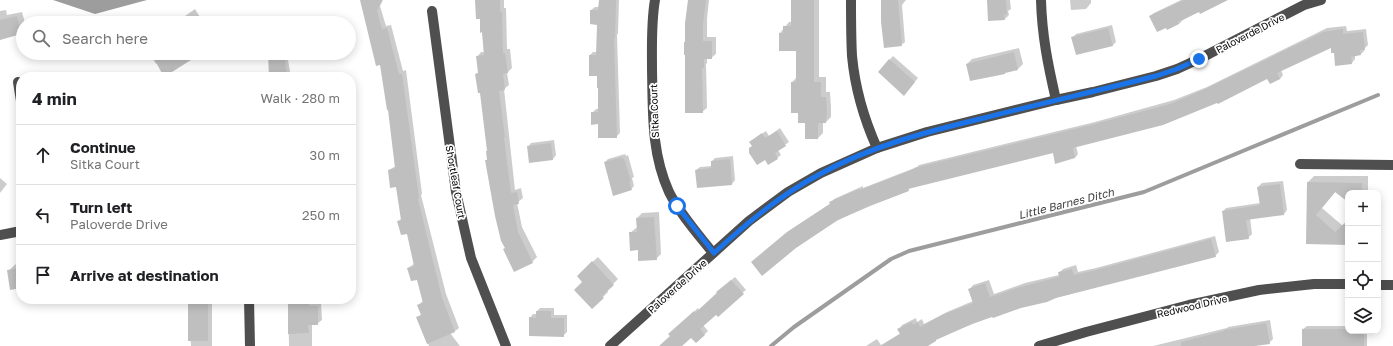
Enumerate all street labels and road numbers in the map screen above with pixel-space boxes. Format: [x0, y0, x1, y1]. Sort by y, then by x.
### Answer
street label: Paloverde Drive [1214, 10, 1286, 55]
street label: Sitka Court [647, 84, 661, 138]
street label: Shortleaf Court [444, 144, 468, 220]
street label: Paloverde Drive [645, 256, 709, 316]
street label: Redwood Drive [1156, 292, 1229, 320]

